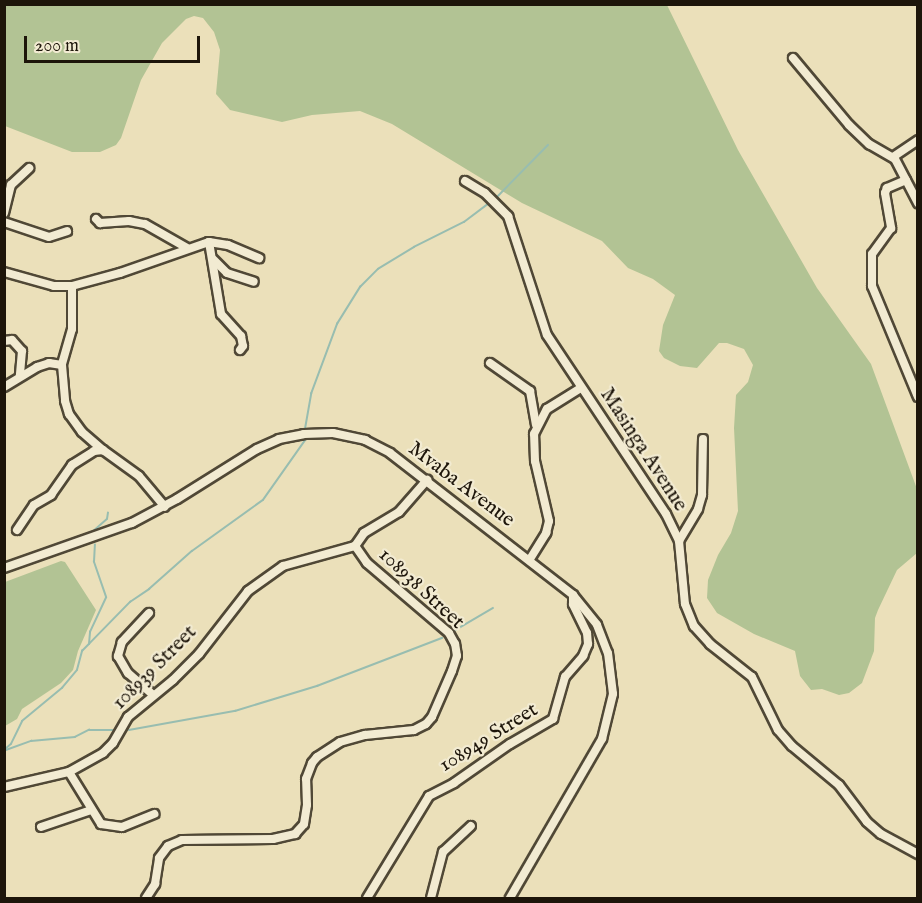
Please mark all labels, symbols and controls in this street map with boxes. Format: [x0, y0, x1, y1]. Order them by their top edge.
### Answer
scale bar [27, 24, 202, 62]
text: 200 m [35, 35, 79, 58]
street label: Masinga Avenue [594, 383, 692, 517]
street label: Mvaba Avenue [403, 437, 519, 533]
street label: 108938 Street [373, 543, 469, 635]
street label: 108939 Street [107, 620, 203, 716]
street label: 108949 Street [435, 698, 543, 778]

